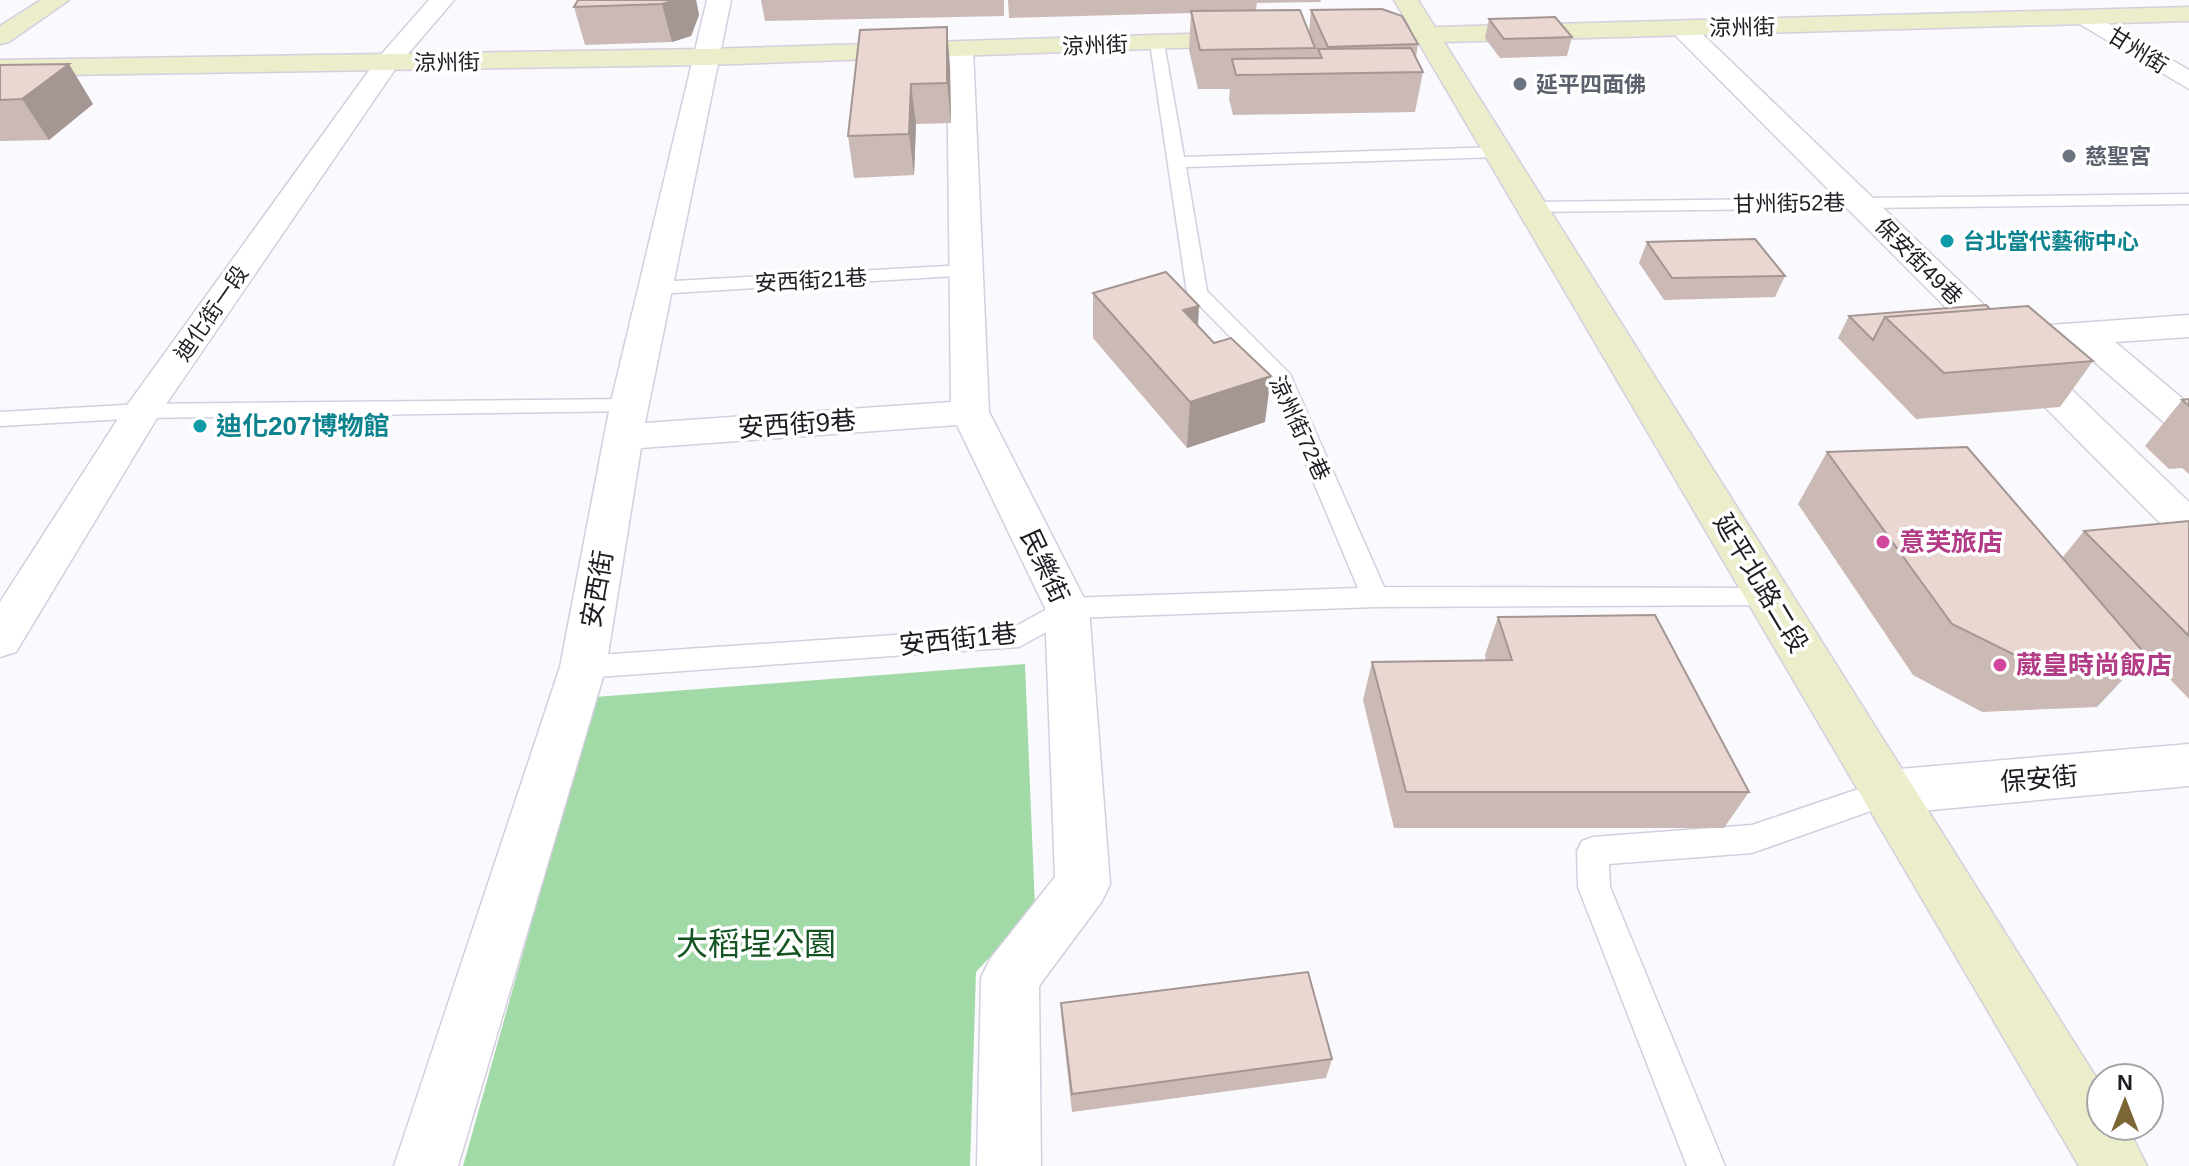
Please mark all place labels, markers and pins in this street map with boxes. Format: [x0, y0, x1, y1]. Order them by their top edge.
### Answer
place label: 延平四面佛 [1536, 72, 1646, 97]
marker: 延平四面佛 [1511, 75, 1529, 93]
place label: 慈聖宮 [2085, 144, 2151, 169]
marker: 慈聖宮 [2060, 147, 2078, 165]
place label: 台北當代藝術中心 [1963, 229, 2139, 254]
marker: 台北當代藝術中心 [1938, 232, 1956, 250]
place label: 迪化207博物館 [216, 411, 389, 441]
marker: 迪化207博物館 [191, 417, 209, 435]
place label: 意芙旅店 [1899, 527, 2003, 557]
marker: 意芙旅店 [1874, 533, 1892, 551]
place label: 葳皇時尚飯店 [2016, 650, 2172, 680]
marker: 葳皇時尚飯店 [1991, 656, 2009, 674]

